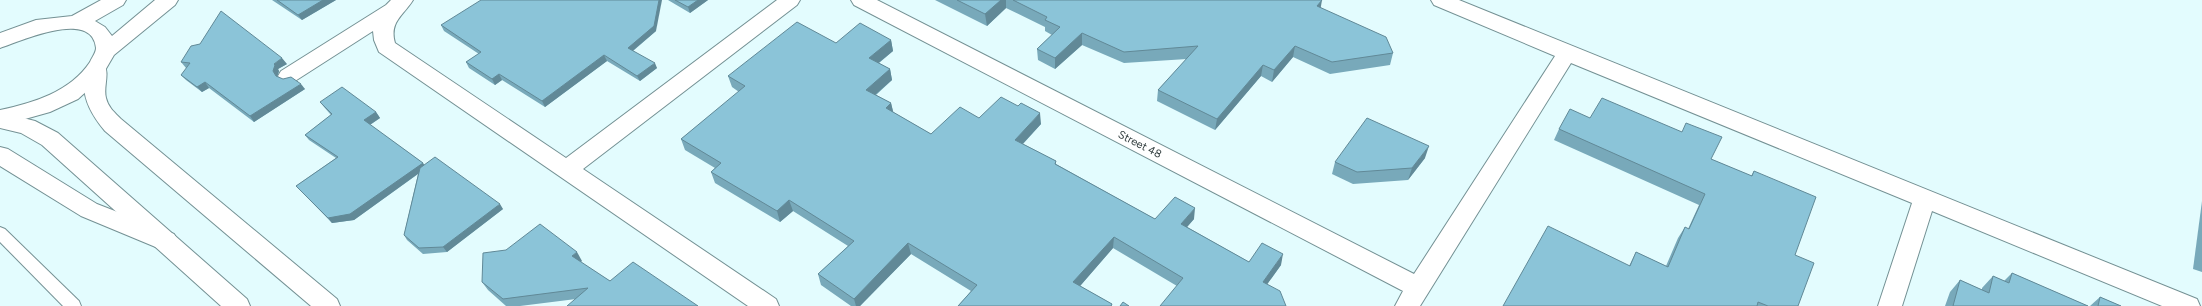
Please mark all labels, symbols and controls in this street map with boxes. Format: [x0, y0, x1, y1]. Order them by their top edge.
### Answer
street label: Street 48 [1116, 128, 1164, 161]

